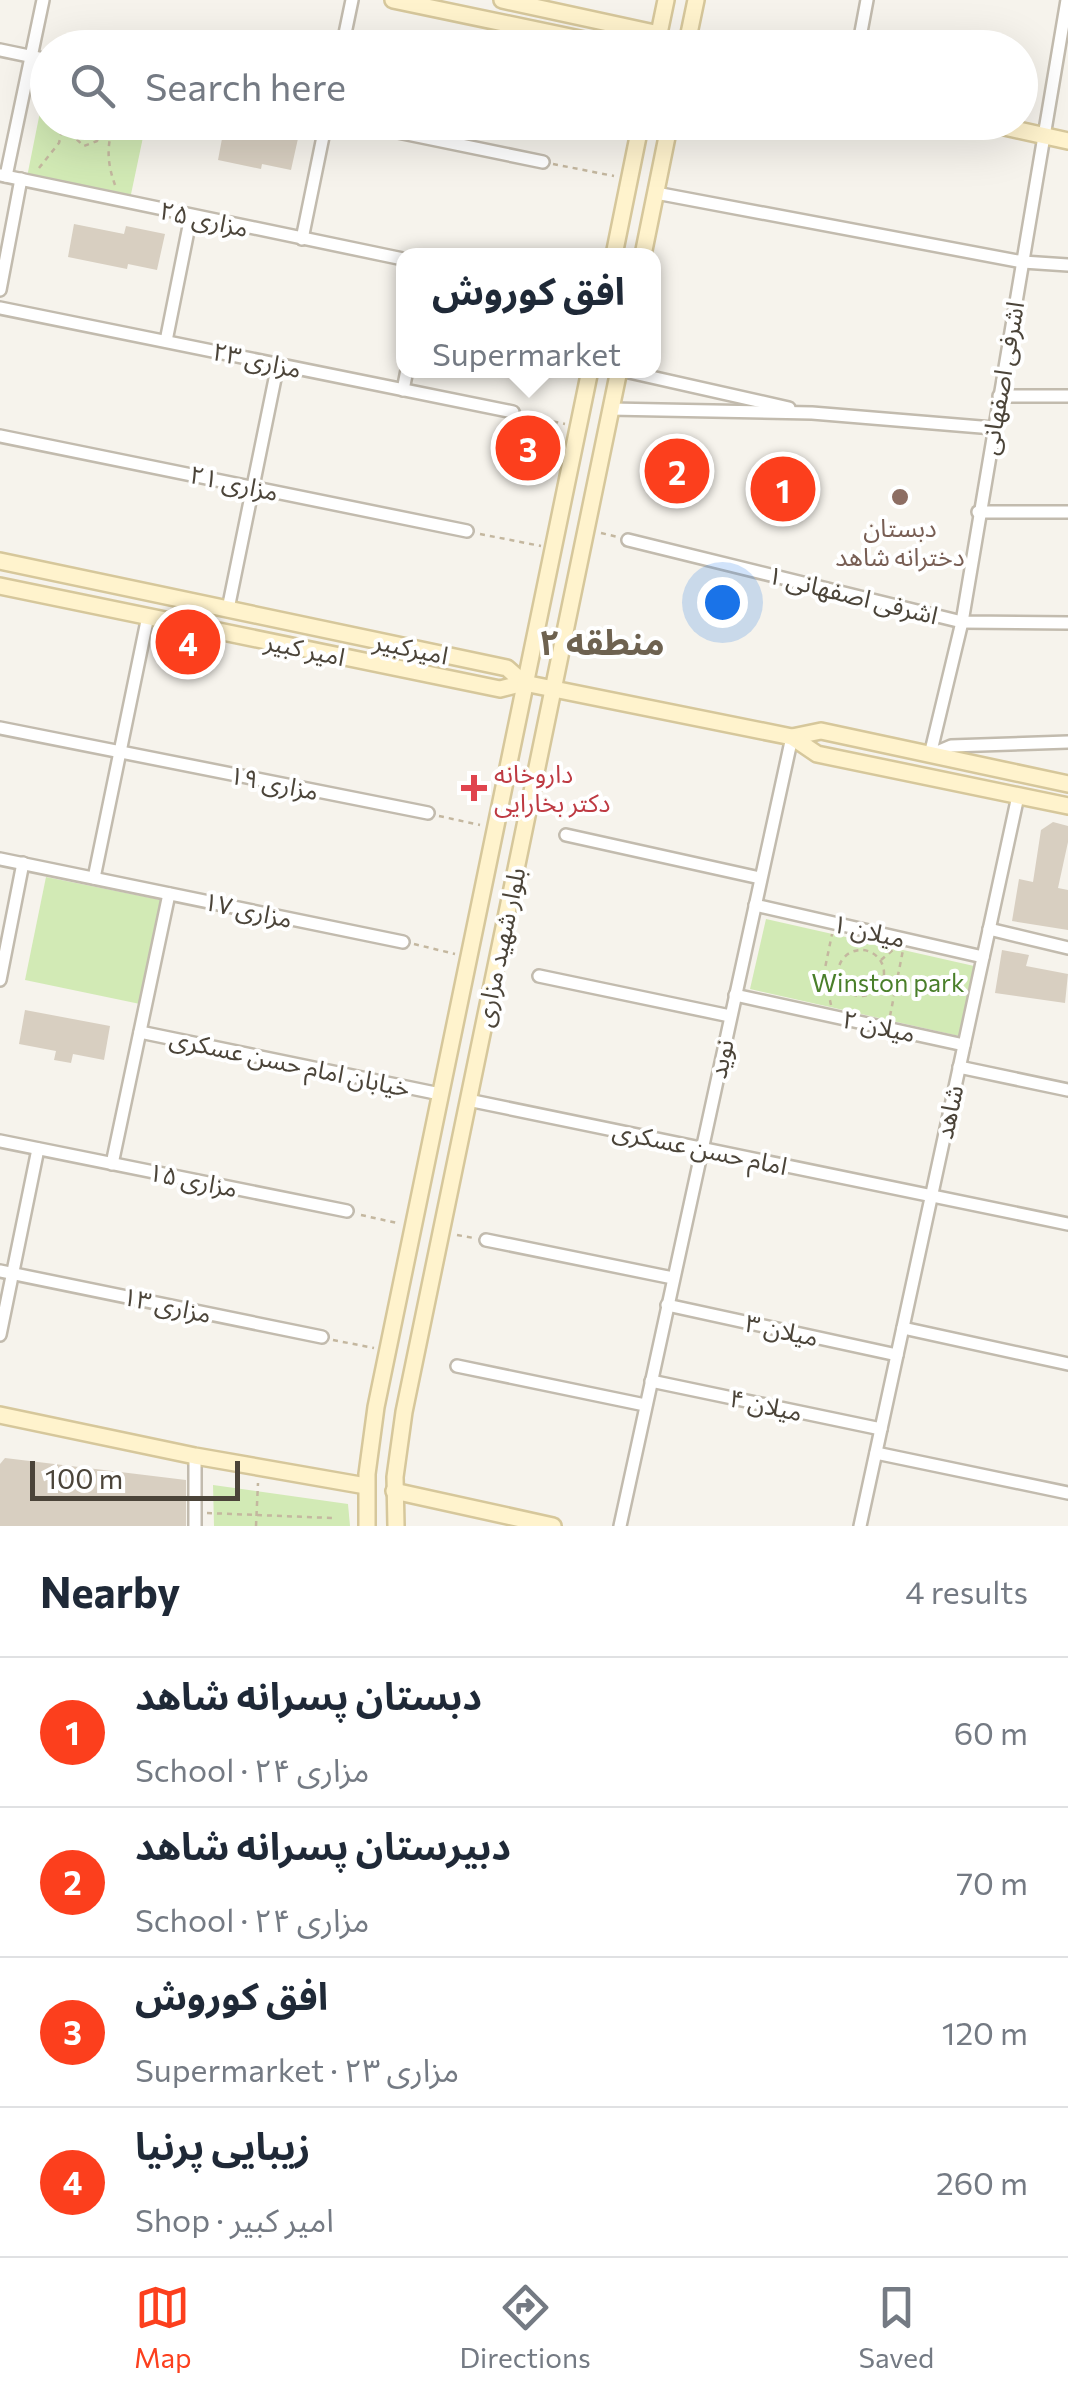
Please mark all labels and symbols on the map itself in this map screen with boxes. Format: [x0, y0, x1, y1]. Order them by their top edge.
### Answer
street label: مزاری ۲۵ [157, 194, 251, 243]
street label: اشرفی اصفهانی [973, 299, 1030, 457]
street label: مزاری ۲۳ [210, 335, 304, 384]
pin: 3 [496, 410, 560, 486]
pin: 2 [644, 434, 710, 508]
pin: 1 [750, 452, 816, 526]
street label: مزاری ۲۱ [187, 458, 281, 507]
marker: دبستان دخترانه شاهد [889, 486, 911, 508]
place label: دبستان دخترانه شاهد [835, 512, 965, 572]
street label: اشرفی اصفهانی ۱ [765, 558, 941, 631]
your location [697, 577, 748, 628]
pin: 4 [156, 604, 220, 680]
district label: منطقه ۲ [539, 619, 665, 662]
street label: امیرکبیر [370, 624, 451, 671]
street label: امیر کبیر [261, 625, 348, 672]
place label: داروخانه دکتر بخارایی [494, 758, 611, 818]
street label: مزاری ۱۹ [227, 759, 321, 806]
marker: داروخانه دکتر بخارایی [463, 777, 485, 799]
street label: بلوار شهید مزاری [467, 864, 532, 1029]
street label: مزاری ۱۷ [201, 885, 295, 934]
street label: میلان ۱ [830, 907, 908, 954]
park label: Winston park [811, 967, 965, 997]
street label: میلان ۲ [840, 1003, 918, 1048]
street label: خیابان امام حسن عسکری [166, 1022, 413, 1108]
street label: نوید [701, 1036, 740, 1081]
street label: شاهد [928, 1082, 968, 1142]
street label: امام حسن عسکری [609, 1114, 790, 1186]
street label: مزاری ۱۵ [146, 1156, 240, 1203]
street label: مزاری ۱۳ [120, 1280, 214, 1329]
street label: میلان ۳ [743, 1307, 821, 1352]
street label: میلان ۴ [727, 1382, 805, 1427]
scale bar [30, 1456, 240, 1500]

